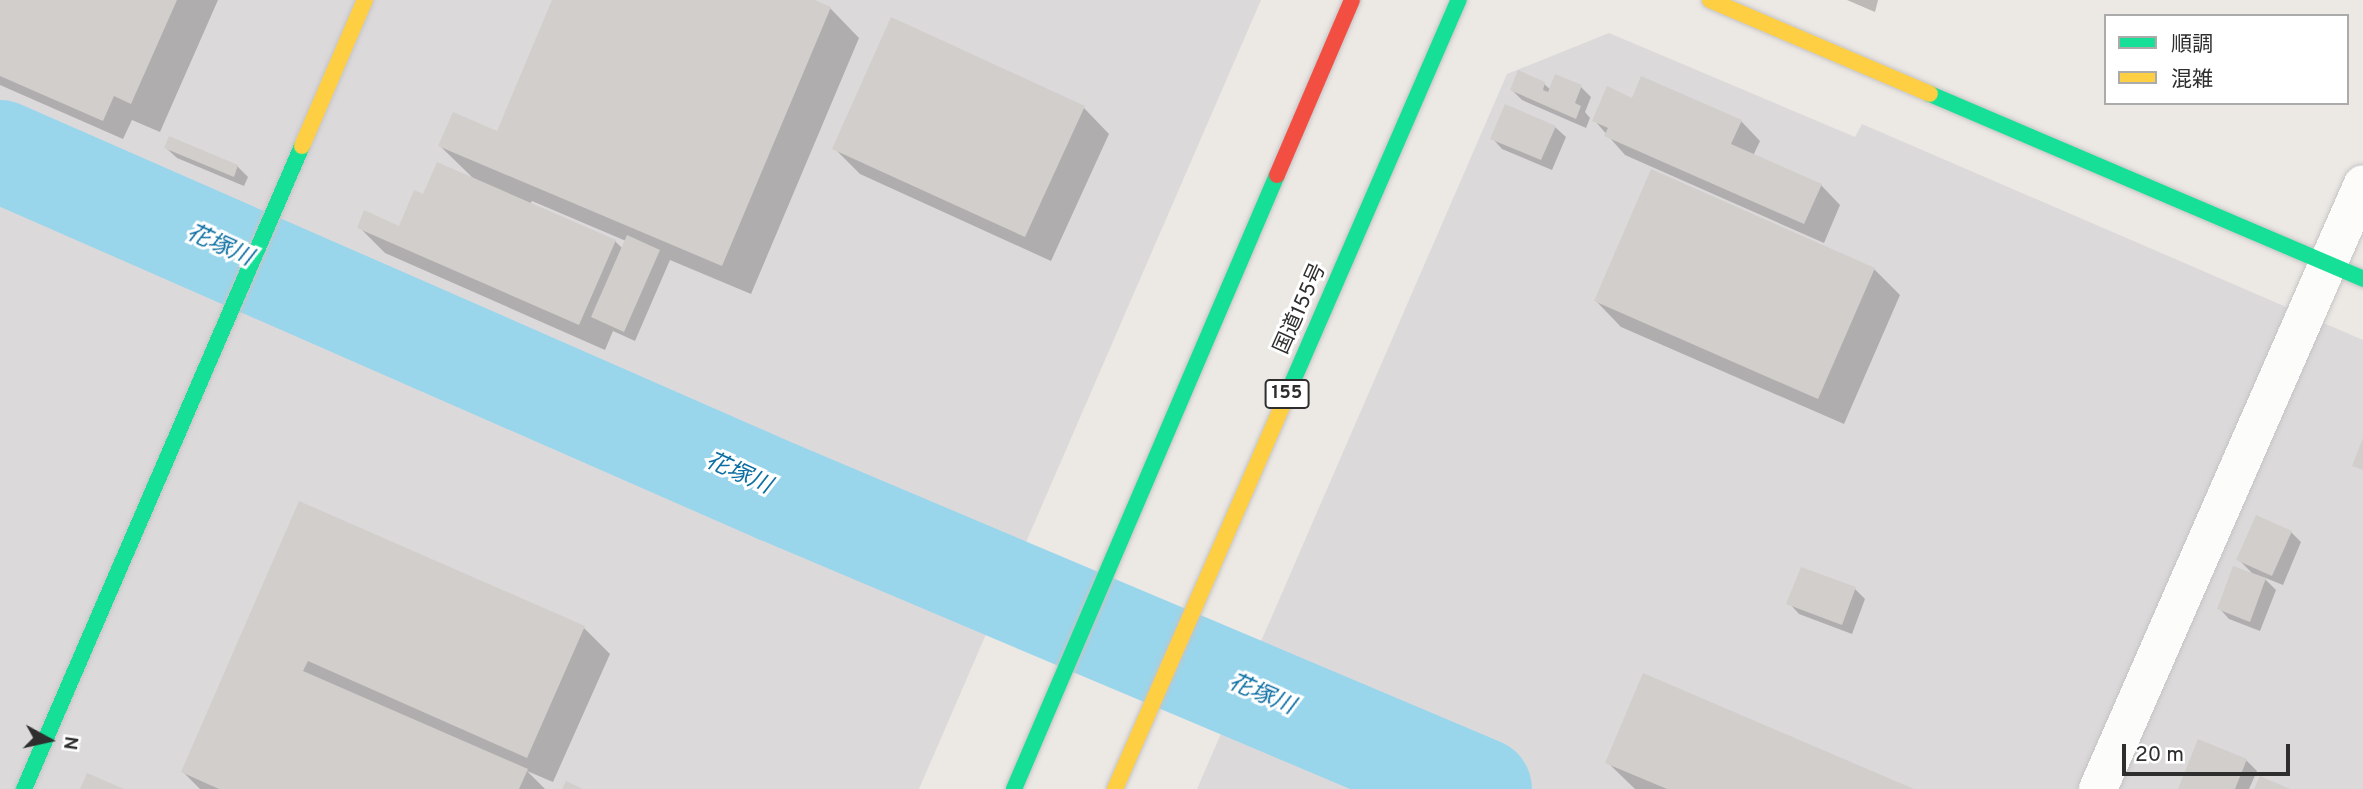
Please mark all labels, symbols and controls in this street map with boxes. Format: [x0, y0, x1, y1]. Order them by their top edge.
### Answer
legend [2104, 14, 2349, 105]
text: 順調 [2171, 32, 2213, 59]
text: 混雑 [2171, 67, 2213, 94]
water label: 花塚川 [182, 220, 256, 274]
street label: 国道155号 [1270, 260, 1332, 358]
road number: 155 [1264, 378, 1310, 410]
water label: 花塚川 [701, 448, 775, 502]
water label: 花塚川 [1224, 670, 1298, 722]
north arrow [14, 705, 84, 775]
scale bar [2125, 730, 2293, 774]
text: N [57, 734, 83, 751]
text: 20 m [2135, 742, 2184, 769]

